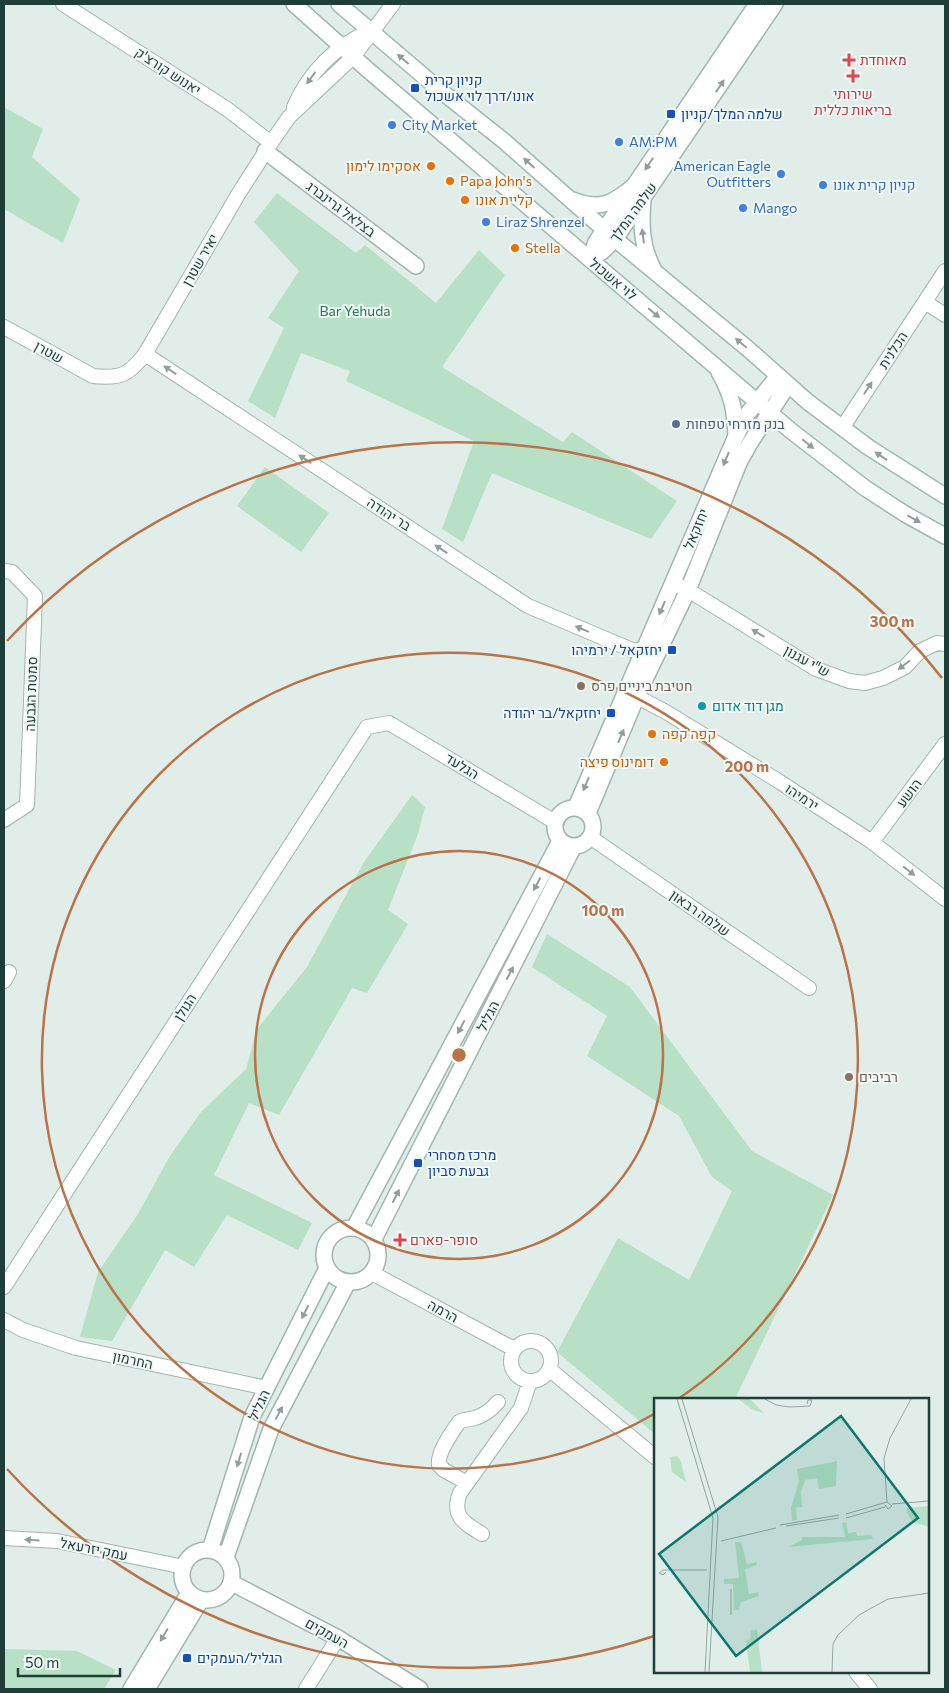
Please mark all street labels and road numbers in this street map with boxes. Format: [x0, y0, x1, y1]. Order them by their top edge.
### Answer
street label: יאנוש קורצ'ק [132, 43, 204, 98]
street label: בצלאל גרינברג [303, 177, 380, 241]
street label: שלמה המלך [605, 179, 660, 245]
street label: יאיר שטרן [178, 231, 221, 289]
street label: לוי אשכול [586, 254, 641, 304]
street label: הכלנית [874, 328, 911, 372]
street label: שטרן [32, 337, 67, 366]
street label: בר יהודה [364, 493, 415, 534]
street label: יחזקאל [679, 506, 712, 552]
street label: ש"י עגנון [781, 641, 833, 680]
street label: סמטת הגבעה [21, 656, 40, 732]
street label: הגלעד [442, 749, 482, 782]
street label: הושע [892, 775, 925, 810]
street label: ירמיהו [782, 779, 822, 814]
street label: שלמה רבאון [667, 886, 734, 939]
street label: הגולן [170, 990, 200, 1024]
street label: הגליל [473, 998, 502, 1034]
street label: הרמה [425, 1295, 461, 1326]
street label: החרמון [111, 1347, 155, 1372]
street label: הגליל [244, 1387, 273, 1423]
street label: עמק יזרעאל [59, 1534, 129, 1563]
street label: העמקים [303, 1614, 352, 1651]

